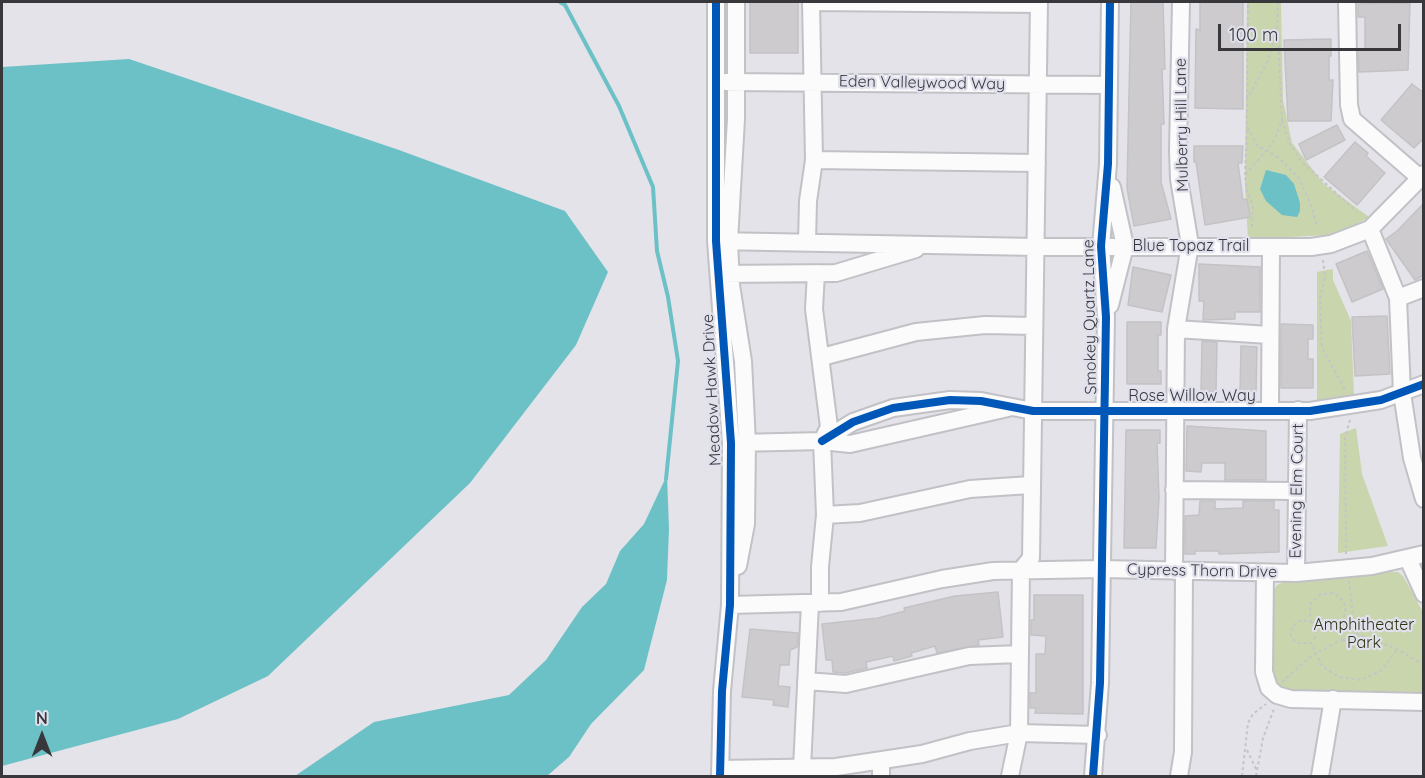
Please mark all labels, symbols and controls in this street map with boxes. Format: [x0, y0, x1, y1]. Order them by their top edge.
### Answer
scale bar [1221, 12, 1404, 50]
text: 100 m [1229, 23, 1278, 46]
street label: Mulberry Hill Lane [1171, 58, 1193, 192]
street label: Eden Valleywood Way [839, 72, 1005, 94]
street label: Blue Topaz Trail [1133, 236, 1249, 256]
street label: Smokey Quartz Lane [1079, 239, 1101, 395]
street label: Meadow Hawk Drive [698, 313, 726, 467]
street label: Rose Willow Way [1128, 386, 1256, 406]
street label: Evening Elm Court [1286, 423, 1308, 559]
street label: Cypress Thorn Drive [1127, 560, 1277, 582]
park label: Amphitheater Park [1313, 615, 1415, 653]
north arrow [12, 706, 72, 766]
text: N [36, 708, 48, 728]

